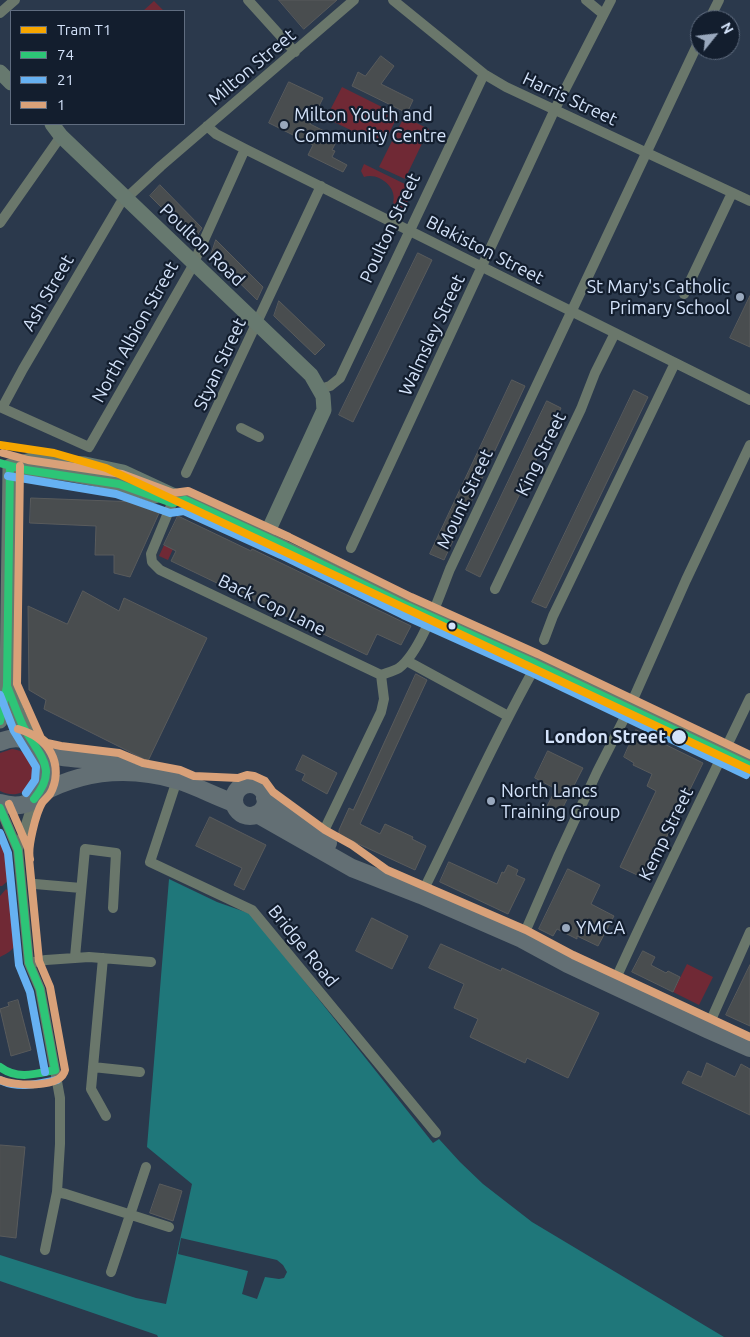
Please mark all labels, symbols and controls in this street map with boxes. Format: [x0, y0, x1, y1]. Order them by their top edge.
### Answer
legend [10, 10, 185, 125]
north arrow [690, 10, 740, 60]
text: N [718, 20, 737, 37]
text: Tram T1 [57, 21, 111, 38]
street label: Milton Street [204, 24, 300, 110]
text: 74 [57, 46, 74, 63]
street label: Harris Street [519, 68, 621, 130]
text: 21 [57, 71, 74, 88]
text: 1 [57, 96, 65, 113]
place label: Milton Youth and Community Centre [294, 104, 446, 146]
marker: Milton Youth and Community Centre [278, 119, 290, 131]
street label: Poulton Street [355, 170, 425, 286]
street label: Poulton Road [155, 199, 249, 291]
street label: Blakiston Street [423, 211, 547, 289]
street label: Ash Street [18, 251, 78, 335]
street label: North Albion Street [87, 258, 183, 406]
street label: Walmsley Street [394, 271, 470, 399]
place label: St Mary's Catholic Primary School [587, 276, 730, 318]
marker: St Mary's Catholic Primary School [734, 291, 746, 303]
street label: Styan Street [189, 315, 251, 413]
street label: King Street [511, 409, 571, 499]
street label: Mount Street [432, 445, 498, 553]
street label: Back Cop Lane [215, 570, 329, 640]
unlabelled marker [447, 621, 457, 631]
place label: London Street [545, 726, 666, 748]
marker: London Street [670, 728, 688, 746]
place label: North Lancs Training Group [501, 780, 620, 822]
street label: Kemp Street [634, 784, 698, 884]
marker: North Lancs Training Group [485, 795, 497, 807]
street label: Bridge Road [263, 901, 343, 991]
place label: YMCA [576, 917, 625, 939]
marker: YMCA [560, 922, 572, 934]

